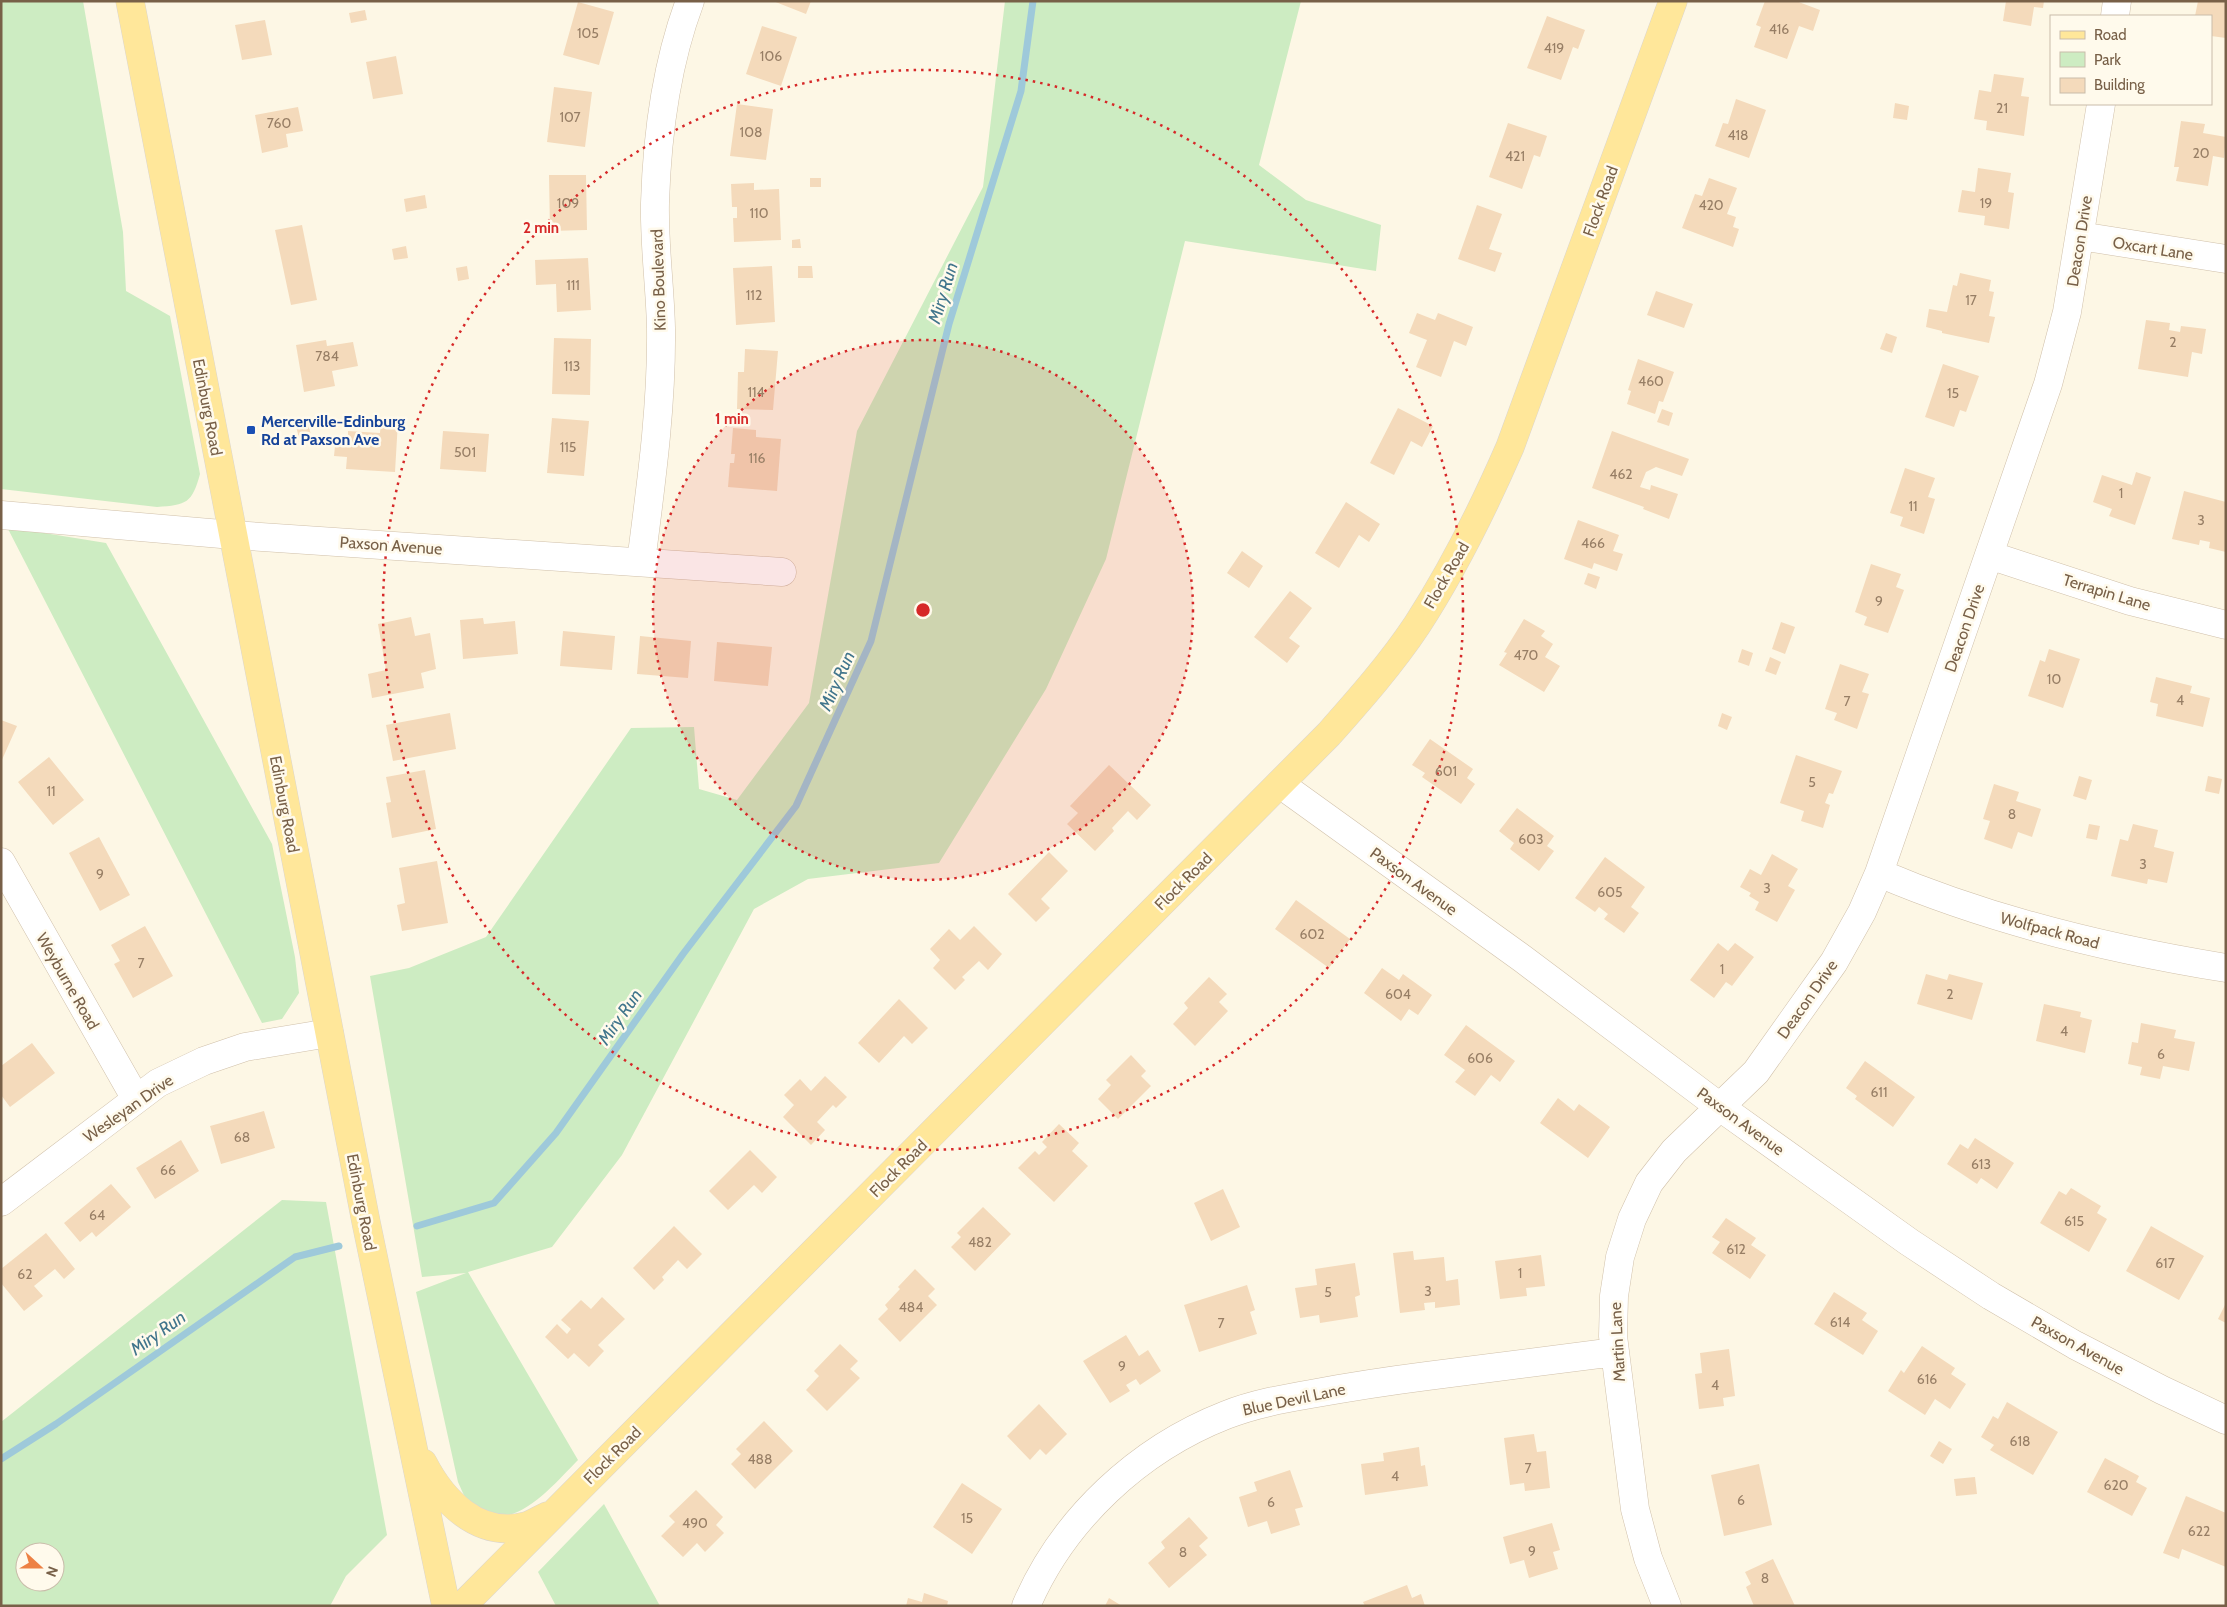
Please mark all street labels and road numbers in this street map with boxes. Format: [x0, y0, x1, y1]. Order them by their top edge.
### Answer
street label: Flock Road [1579, 163, 1622, 239]
street label: Deacon Drive [2063, 194, 2096, 288]
street label: Kino Boulevard [647, 229, 670, 331]
street label: Oxcart Lane [2111, 233, 2195, 264]
street label: Edinburg Road [189, 357, 226, 457]
street label: Paxson Avenue [339, 532, 443, 559]
street label: Flock Road [1420, 539, 1473, 612]
street label: Terrapin Lane [2061, 570, 2153, 615]
street label: Deacon Drive [1941, 582, 1988, 675]
street label: Edinburg Road [266, 754, 303, 854]
street label: Paxson Avenue [1366, 843, 1461, 919]
street label: Flock Road [1151, 849, 1216, 914]
street label: Wolfpack Road [1998, 908, 2101, 953]
street label: Weyburne Road [32, 930, 103, 1033]
street label: Deacon Drive [1773, 956, 1842, 1042]
street label: Wesleyan Drive [80, 1070, 177, 1146]
street label: Paxson Avenue [1693, 1083, 1788, 1159]
street label: Flock Road [866, 1136, 931, 1201]
street label: Edinburg Road [343, 1152, 380, 1252]
street label: Martin Lane [1606, 1302, 1629, 1382]
street label: Paxson Avenue [2028, 1312, 2127, 1379]
street label: Blue Devil Lane [1241, 1379, 1347, 1420]
street label: Flock Road [580, 1423, 645, 1488]

